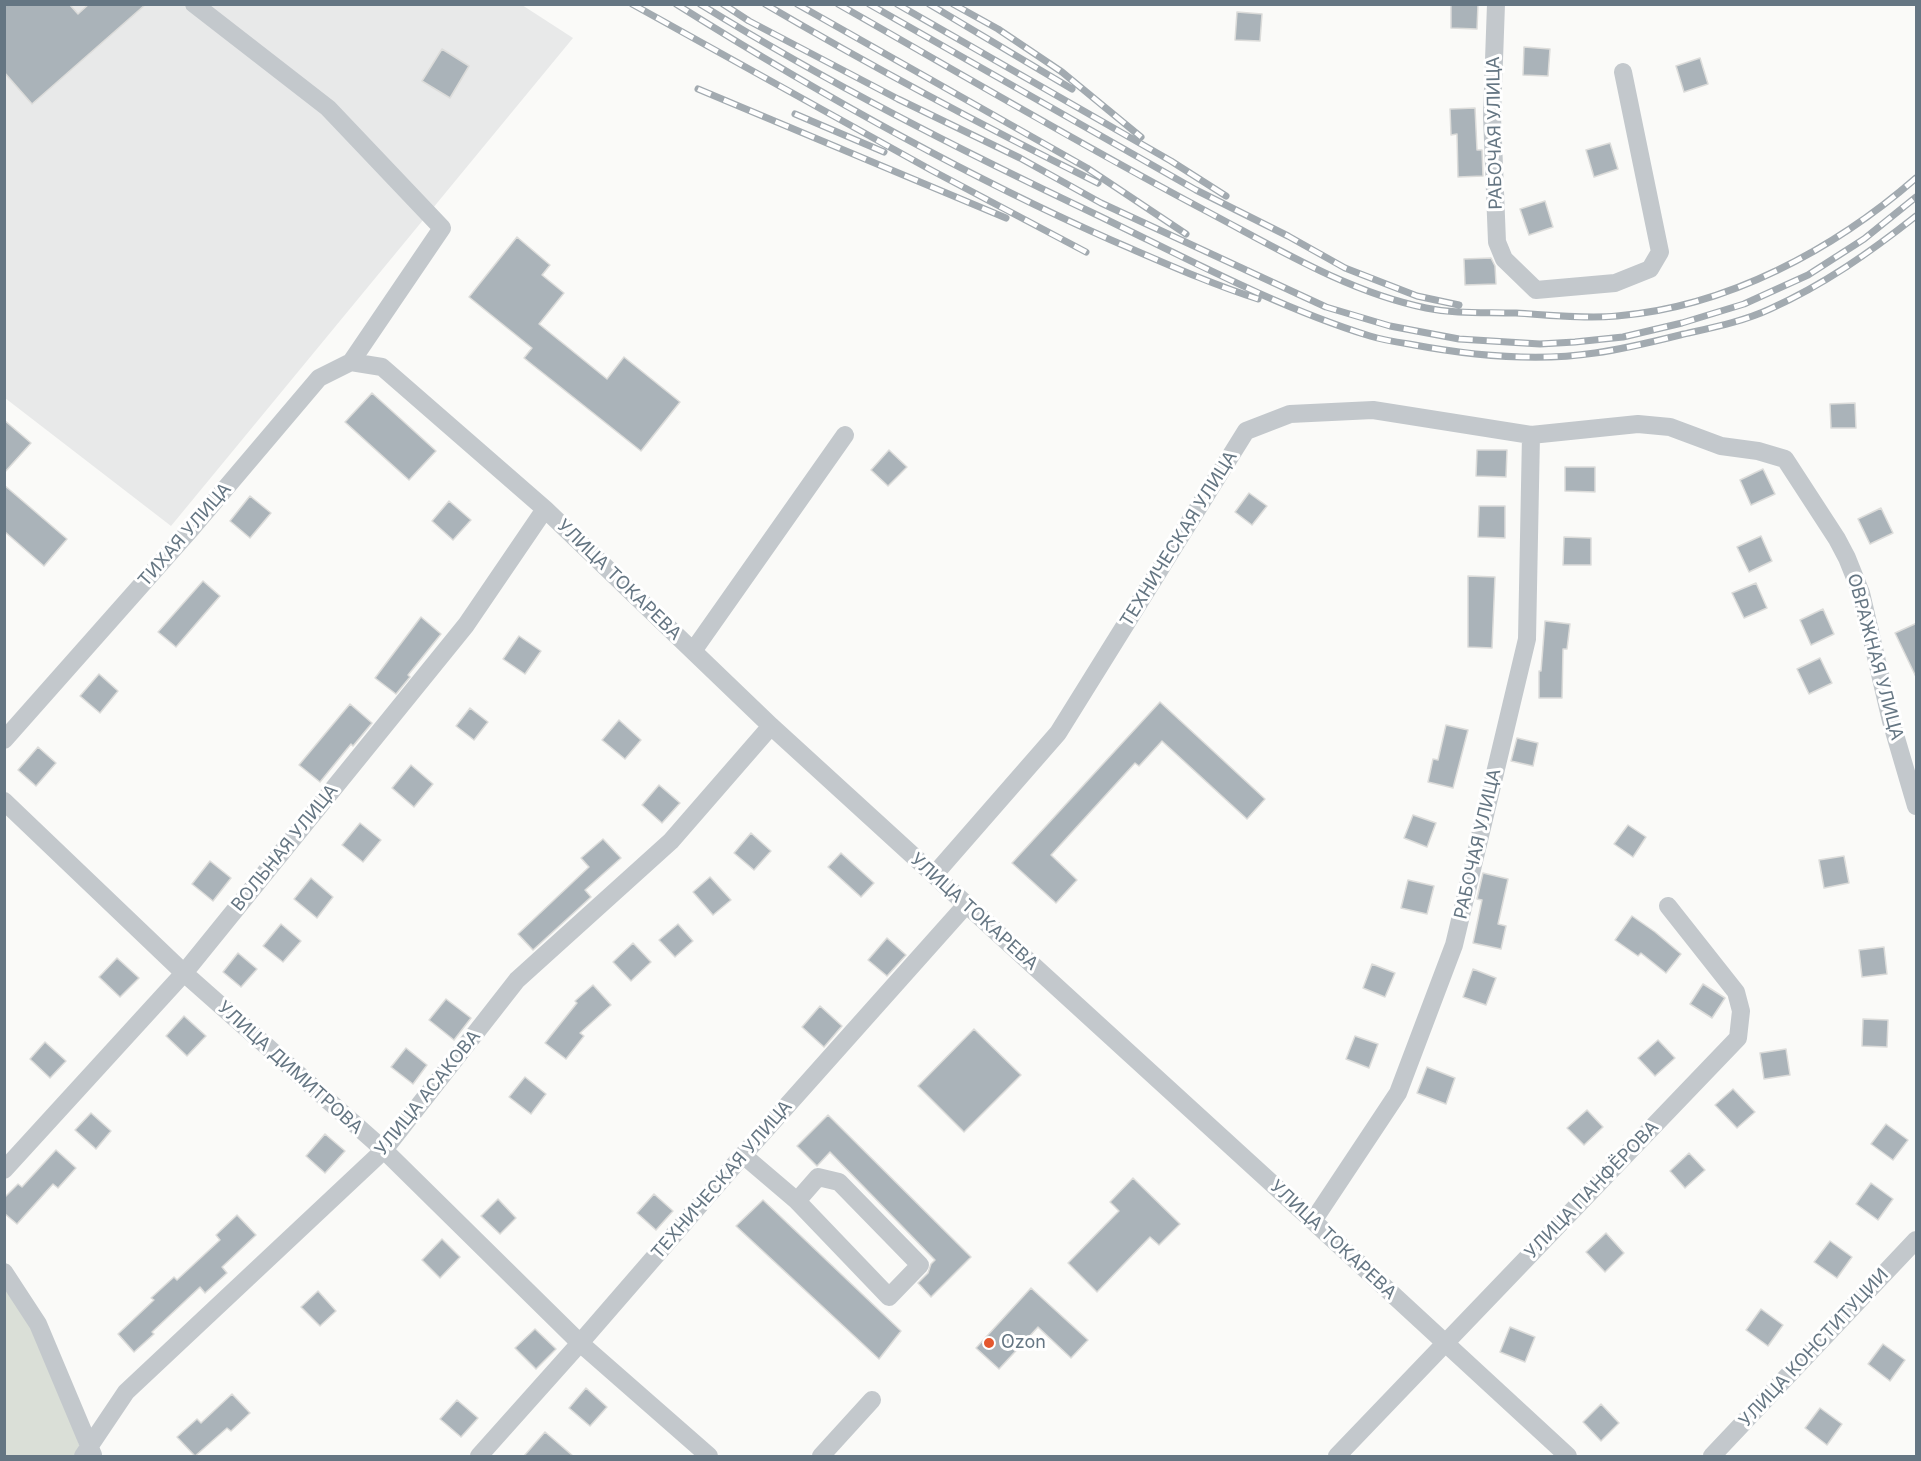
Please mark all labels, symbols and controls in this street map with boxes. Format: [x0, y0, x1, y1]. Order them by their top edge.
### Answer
street label: РАБОЧАЯ УЛИЦА [1483, 56, 1507, 210]
street label: ТЕХНИЧЕСКАЯ УЛИЦА [1116, 447, 1242, 631]
street label: ТИХАЯ УЛИЦА [134, 479, 236, 591]
street label: УЛИЦА ТОКАРЕВА [552, 515, 686, 645]
street label: ОВРАЖНАЯ УЛИЦА [1842, 571, 1908, 743]
street label: РАБОЧАЯ УЛИЦА [1450, 767, 1506, 921]
street label: ВОЛЬНАЯ УЛИЦА [227, 780, 343, 916]
street label: УЛИЦА ТОКАРЕВА [906, 849, 1042, 975]
street label: УЛИЦА ДИМИТРОВА [213, 997, 367, 1139]
street label: УЛИЦА АСАКОВА [371, 1026, 485, 1160]
street label: ТЕХНИЧЕСКАЯ УЛИЦА [647, 1096, 797, 1264]
street label: УЛИЦА ПАНФЁРОВА [1521, 1117, 1663, 1263]
street label: УЛИЦА ТОКАРЕВА [1265, 1176, 1401, 1304]
street label: УЛИЦА КОНСТИТУЦИИ [1735, 1264, 1893, 1432]
place label: Ozon [1001, 1332, 1046, 1354]
marker: Ozon [982, 1336, 996, 1350]

